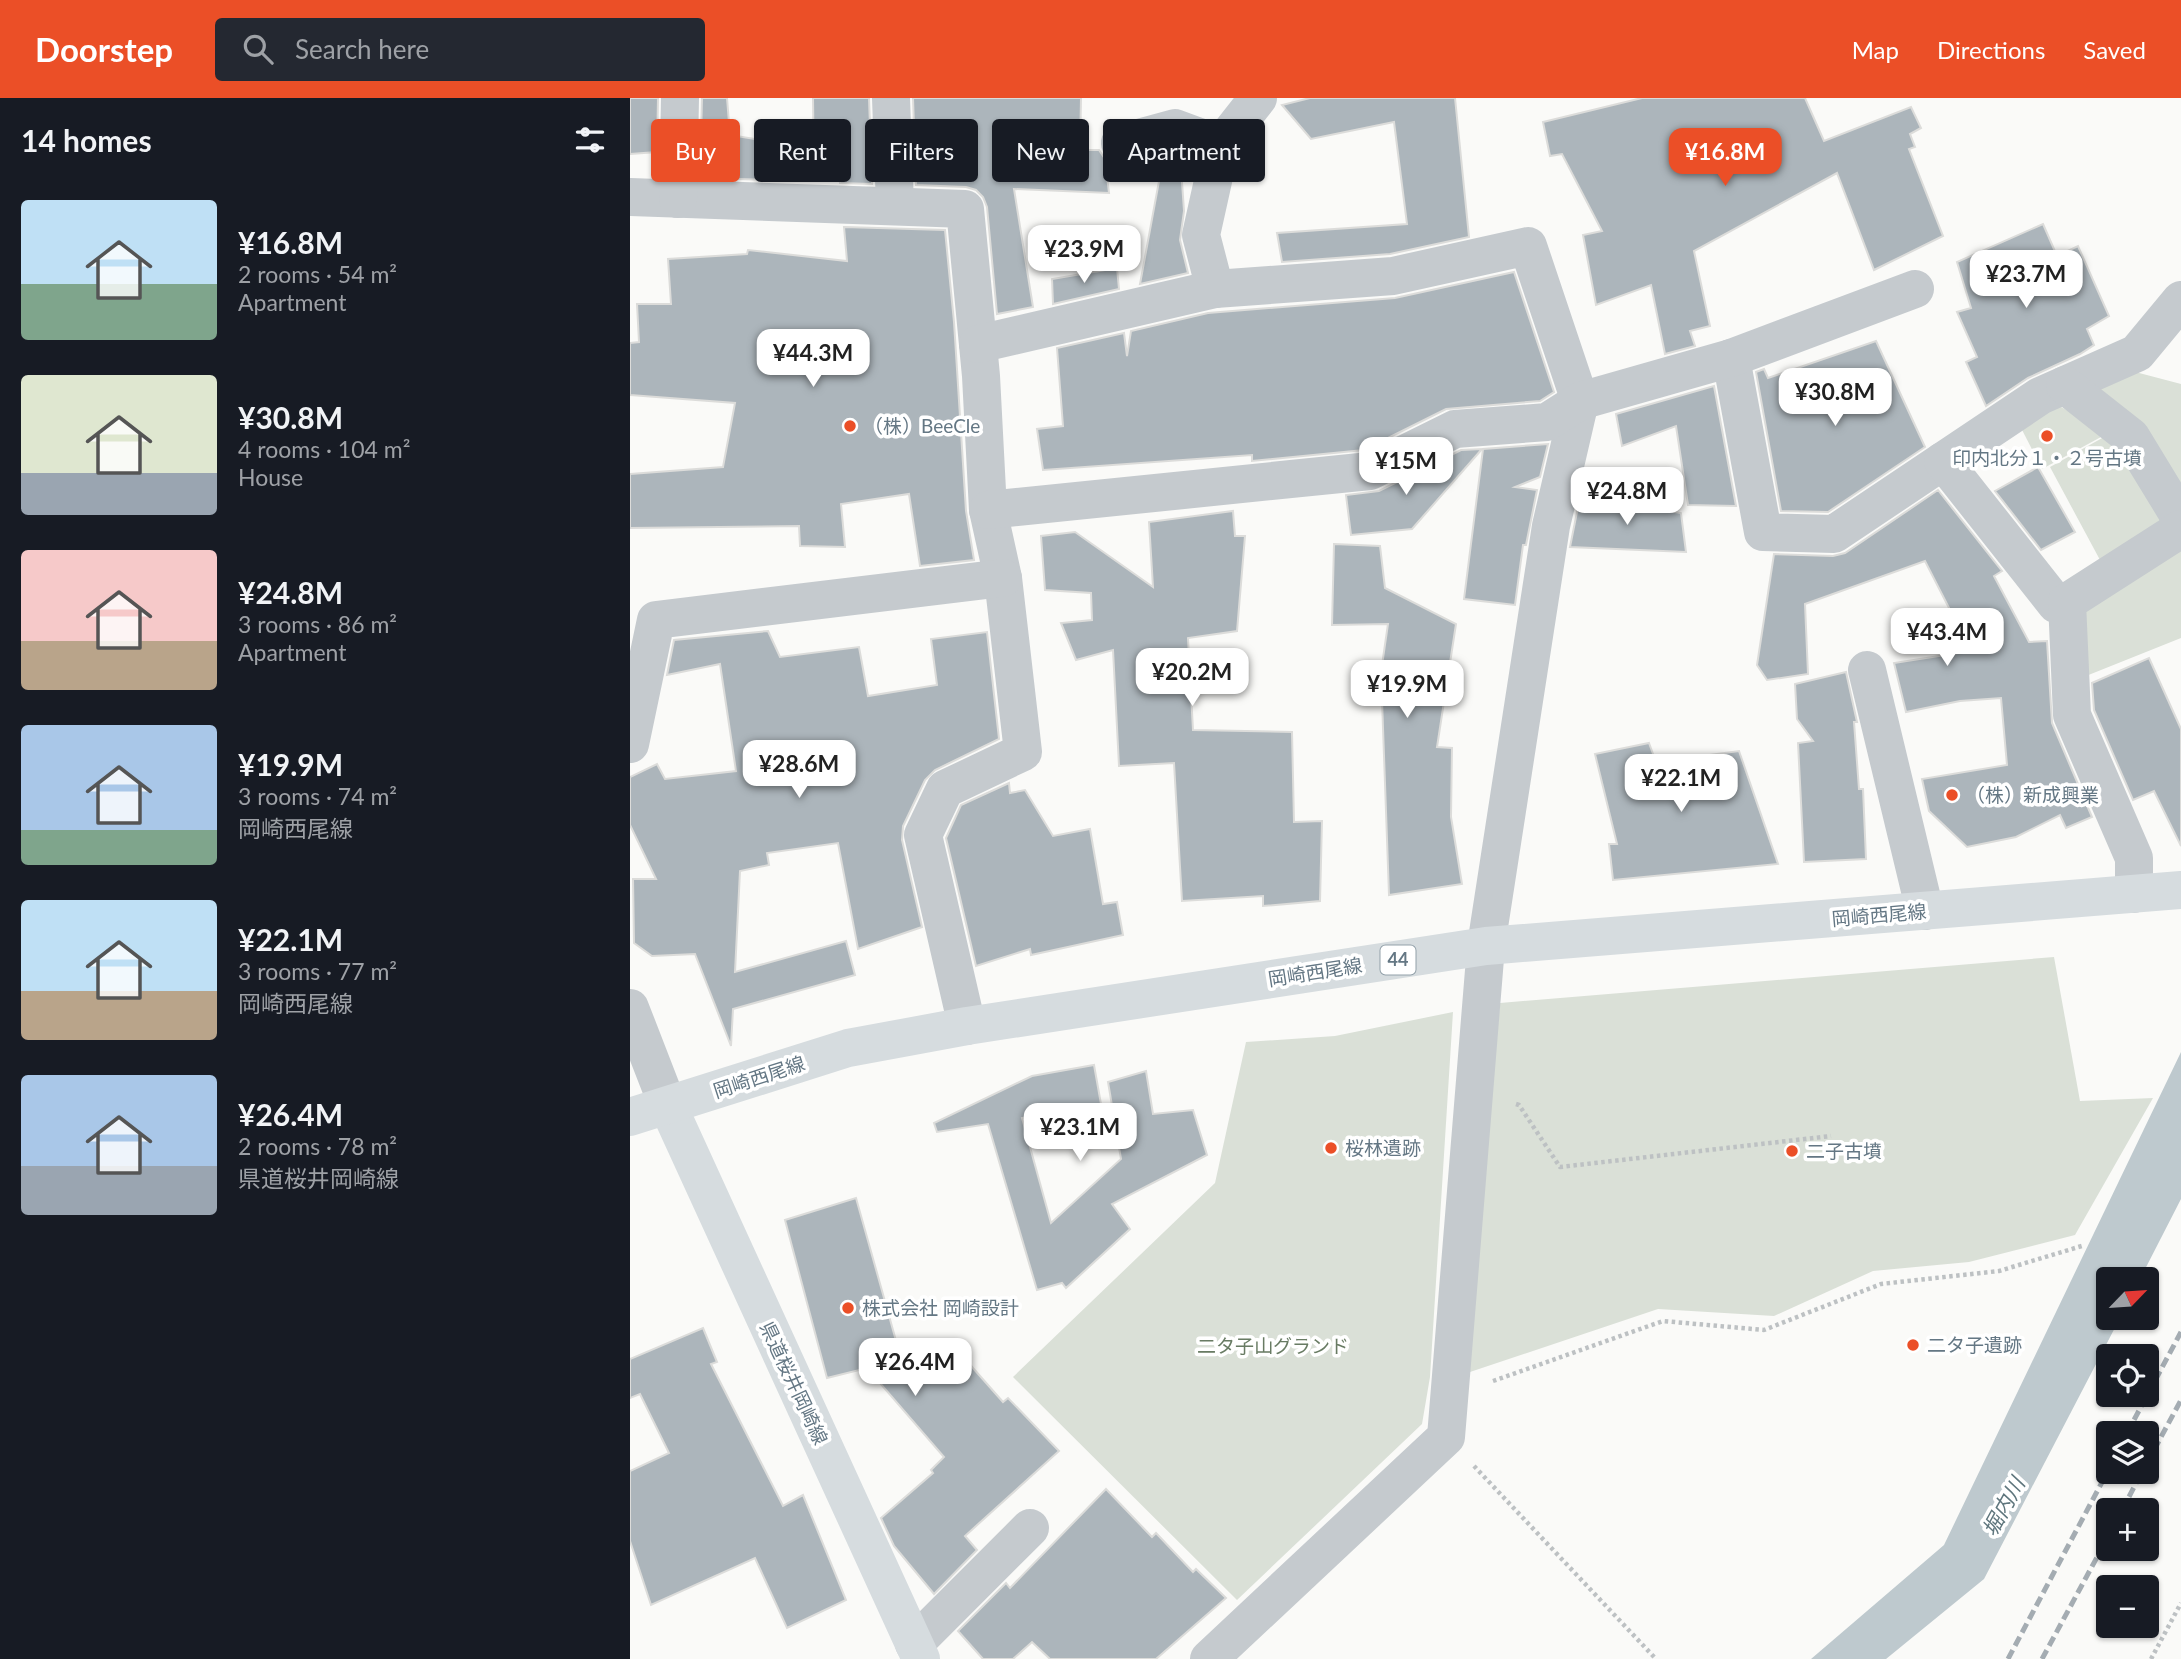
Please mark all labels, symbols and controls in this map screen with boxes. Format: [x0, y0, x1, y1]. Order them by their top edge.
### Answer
search box [215, 18, 705, 81]
text: Doorstep [35, 29, 173, 69]
icon: search [239, 30, 277, 68]
text: Search here [295, 33, 429, 65]
text: Map [1852, 35, 1899, 64]
text: Directions [1937, 35, 2045, 64]
text: Saved [2083, 35, 2146, 64]
chip: Buy [651, 119, 740, 182]
chip: Rent [754, 119, 851, 182]
chip: Filters [865, 119, 978, 182]
chip: New [992, 119, 1089, 182]
chip: Apartment [1103, 119, 1265, 182]
icon: filters [571, 121, 609, 159]
text: 14 homes [21, 122, 152, 158]
pin: ¥16.8M [1668, 129, 1782, 188]
text: ¥16.8M [1685, 137, 1765, 165]
text: ¥16.8M [238, 224, 343, 260]
pin: ¥23.9M [1027, 226, 1141, 285]
icon: home [77, 228, 161, 312]
text: ¥23.9M [1044, 234, 1124, 262]
pin: ¥23.7M [1969, 250, 2083, 310]
text: ¥23.7M [1986, 259, 2066, 287]
text: 2 rooms · 54 m² [238, 260, 397, 288]
text: Apartment [238, 288, 346, 316]
pin: ¥44.3M [756, 330, 870, 389]
text: ¥44.3M [773, 338, 853, 366]
pin: ¥30.8M [1778, 368, 1892, 428]
text: ¥30.8M [1795, 377, 1875, 405]
text: ¥30.8M [238, 399, 343, 435]
icon: home [77, 403, 161, 487]
place label: （株）BeeCle [864, 414, 980, 437]
marker: （株）BeeCle [842, 418, 858, 434]
marker: 印内北分１・２号古墳 [2039, 428, 2055, 444]
text: 4 rooms · 104 m² [238, 435, 410, 463]
pin: ¥15M [1365, 438, 1447, 497]
text: ¥15M [1375, 446, 1437, 474]
place label: 印内北分１・２号古墳 [1952, 446, 2142, 469]
text: House [238, 463, 303, 491]
pin: ¥24.8M [1570, 468, 1684, 527]
text: ¥24.8M [1587, 476, 1667, 504]
text: ¥24.8M [238, 574, 343, 610]
icon: home [77, 578, 161, 662]
pin: ¥43.4M [1890, 608, 2004, 668]
text: 3 rooms · 86 m² [238, 610, 397, 638]
text: ¥43.4M [1907, 617, 1987, 645]
text: Apartment [238, 638, 346, 666]
pin: ¥20.2M [1135, 648, 1249, 708]
text: ¥20.2M [1152, 657, 1232, 685]
pin: ¥19.9M [1350, 660, 1464, 720]
text: ¥19.9M [1367, 669, 1447, 697]
pin: ¥28.6M [742, 740, 856, 800]
text: ¥19.9M [238, 746, 343, 782]
text: ¥28.6M [759, 749, 839, 777]
icon: home [77, 753, 161, 837]
pin: ¥22.1M [1624, 754, 1738, 814]
text: ¥22.1M [1641, 763, 1721, 791]
text: 3 rooms · 74 m² [238, 782, 397, 810]
place label: （株）新成興業 [1966, 783, 2099, 806]
marker: （株）新成興業 [1944, 787, 1960, 803]
text: 岡崎西尾線 [238, 814, 353, 842]
street label: 岡崎西尾線 [1831, 899, 1927, 930]
text: ¥22.1M [238, 921, 343, 957]
icon: home [77, 928, 161, 1012]
road number: 44 [1380, 946, 1416, 974]
street label: 岡崎西尾線 [1266, 953, 1364, 990]
text: 3 rooms · 77 m² [238, 957, 397, 985]
text: 岡崎西尾線 [238, 989, 353, 1017]
street label: 岡崎西尾線 [710, 1051, 808, 1102]
text: ¥26.4M [238, 1096, 343, 1132]
icon: home [77, 1103, 161, 1187]
pin: ¥23.1M [1023, 1104, 1137, 1163]
text: ¥23.1M [1040, 1112, 1120, 1140]
text: 2 rooms · 78 m² [238, 1132, 397, 1160]
place label: 桜林遺跡 [1345, 1136, 1421, 1159]
place label: 二子古墳 [1806, 1139, 1882, 1162]
marker: 桜林遺跡 [1323, 1140, 1339, 1156]
marker: 二子古墳 [1784, 1143, 1800, 1159]
text: 県道桜井岡崎線 [238, 1164, 399, 1192]
north arrow [2096, 1267, 2160, 1330]
map controls [2096, 1267, 2159, 1638]
place label: 株式会社 岡崎設計 [862, 1296, 1019, 1319]
marker: 株式会社 岡崎設計 [840, 1300, 856, 1316]
street label: 県道桜井岡崎線 [756, 1318, 833, 1448]
place label: 二タ子遺跡 [1927, 1333, 2022, 1356]
park label: 二タ子山グランド [1197, 1334, 1349, 1357]
marker: 二タ子遺跡 [1905, 1337, 1921, 1353]
pin: ¥26.4M [858, 1338, 972, 1398]
button: locate [2096, 1344, 2159, 1407]
text: ¥26.4M [875, 1347, 955, 1375]
button: layers [2096, 1421, 2159, 1484]
water label: 堀内川 [1976, 1471, 2030, 1540]
button: + [2096, 1498, 2159, 1561]
button: − [2096, 1575, 2159, 1638]

